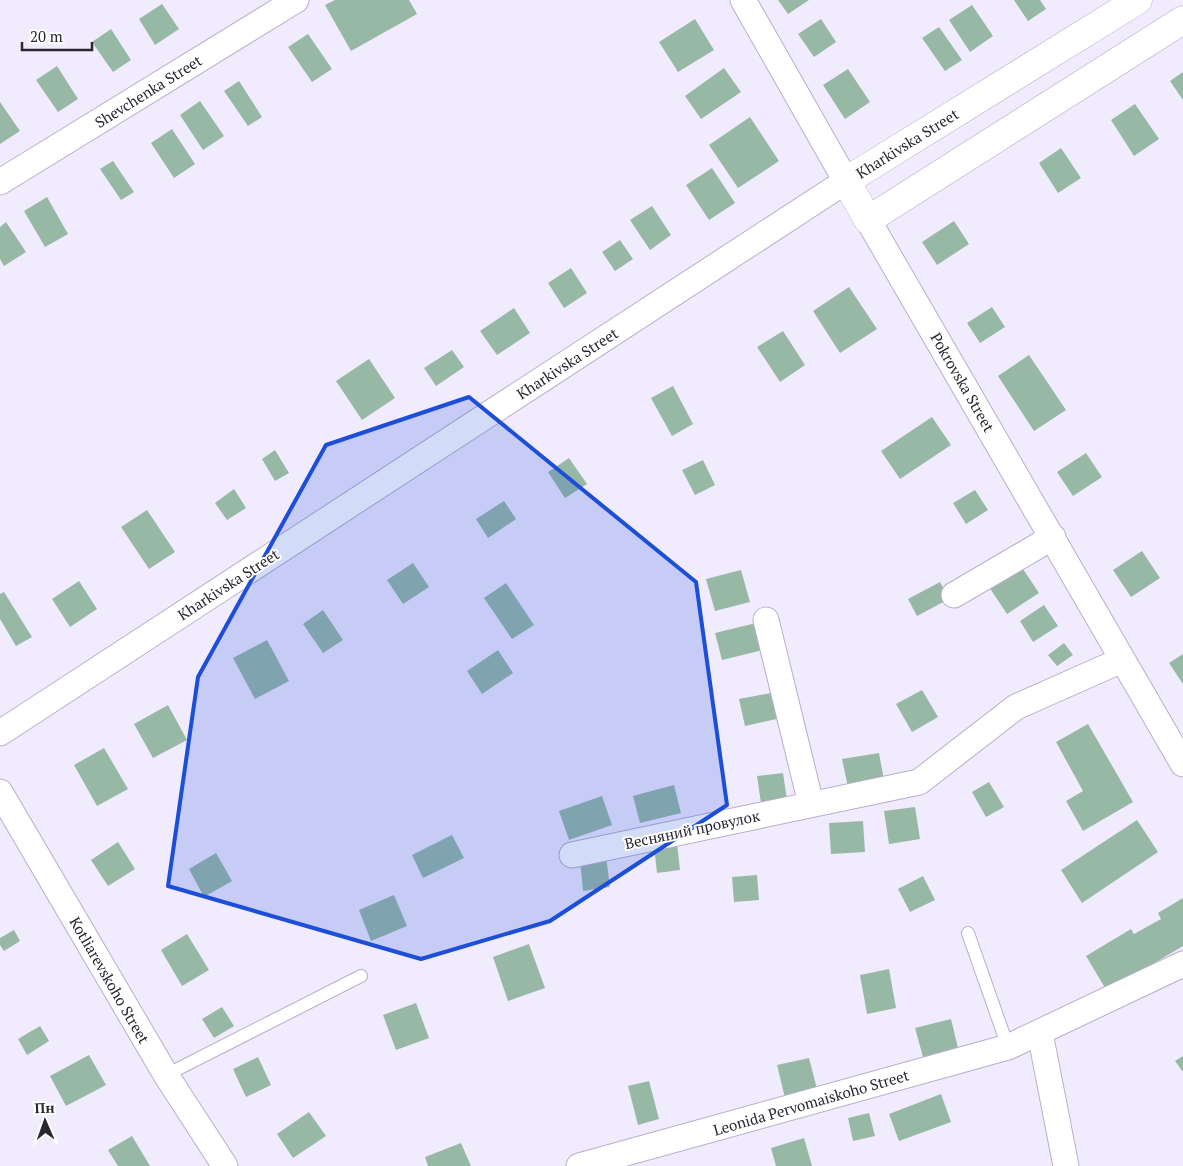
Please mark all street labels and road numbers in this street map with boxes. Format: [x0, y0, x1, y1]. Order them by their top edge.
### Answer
street label: Shevchenka Street [91, 50, 206, 132]
street label: Kharkivska Street [852, 103, 962, 183]
street label: Kharkivska Street [512, 322, 622, 403]
street label: Pokrovska Street [926, 329, 1000, 436]
street label: Kharkivska Street [173, 543, 283, 624]
street label: Весняний провулок [623, 805, 762, 853]
street label: Kotliarevskoho Street [66, 913, 155, 1047]
street label: Leonida Pervomaiskoho Street [711, 1064, 912, 1140]

